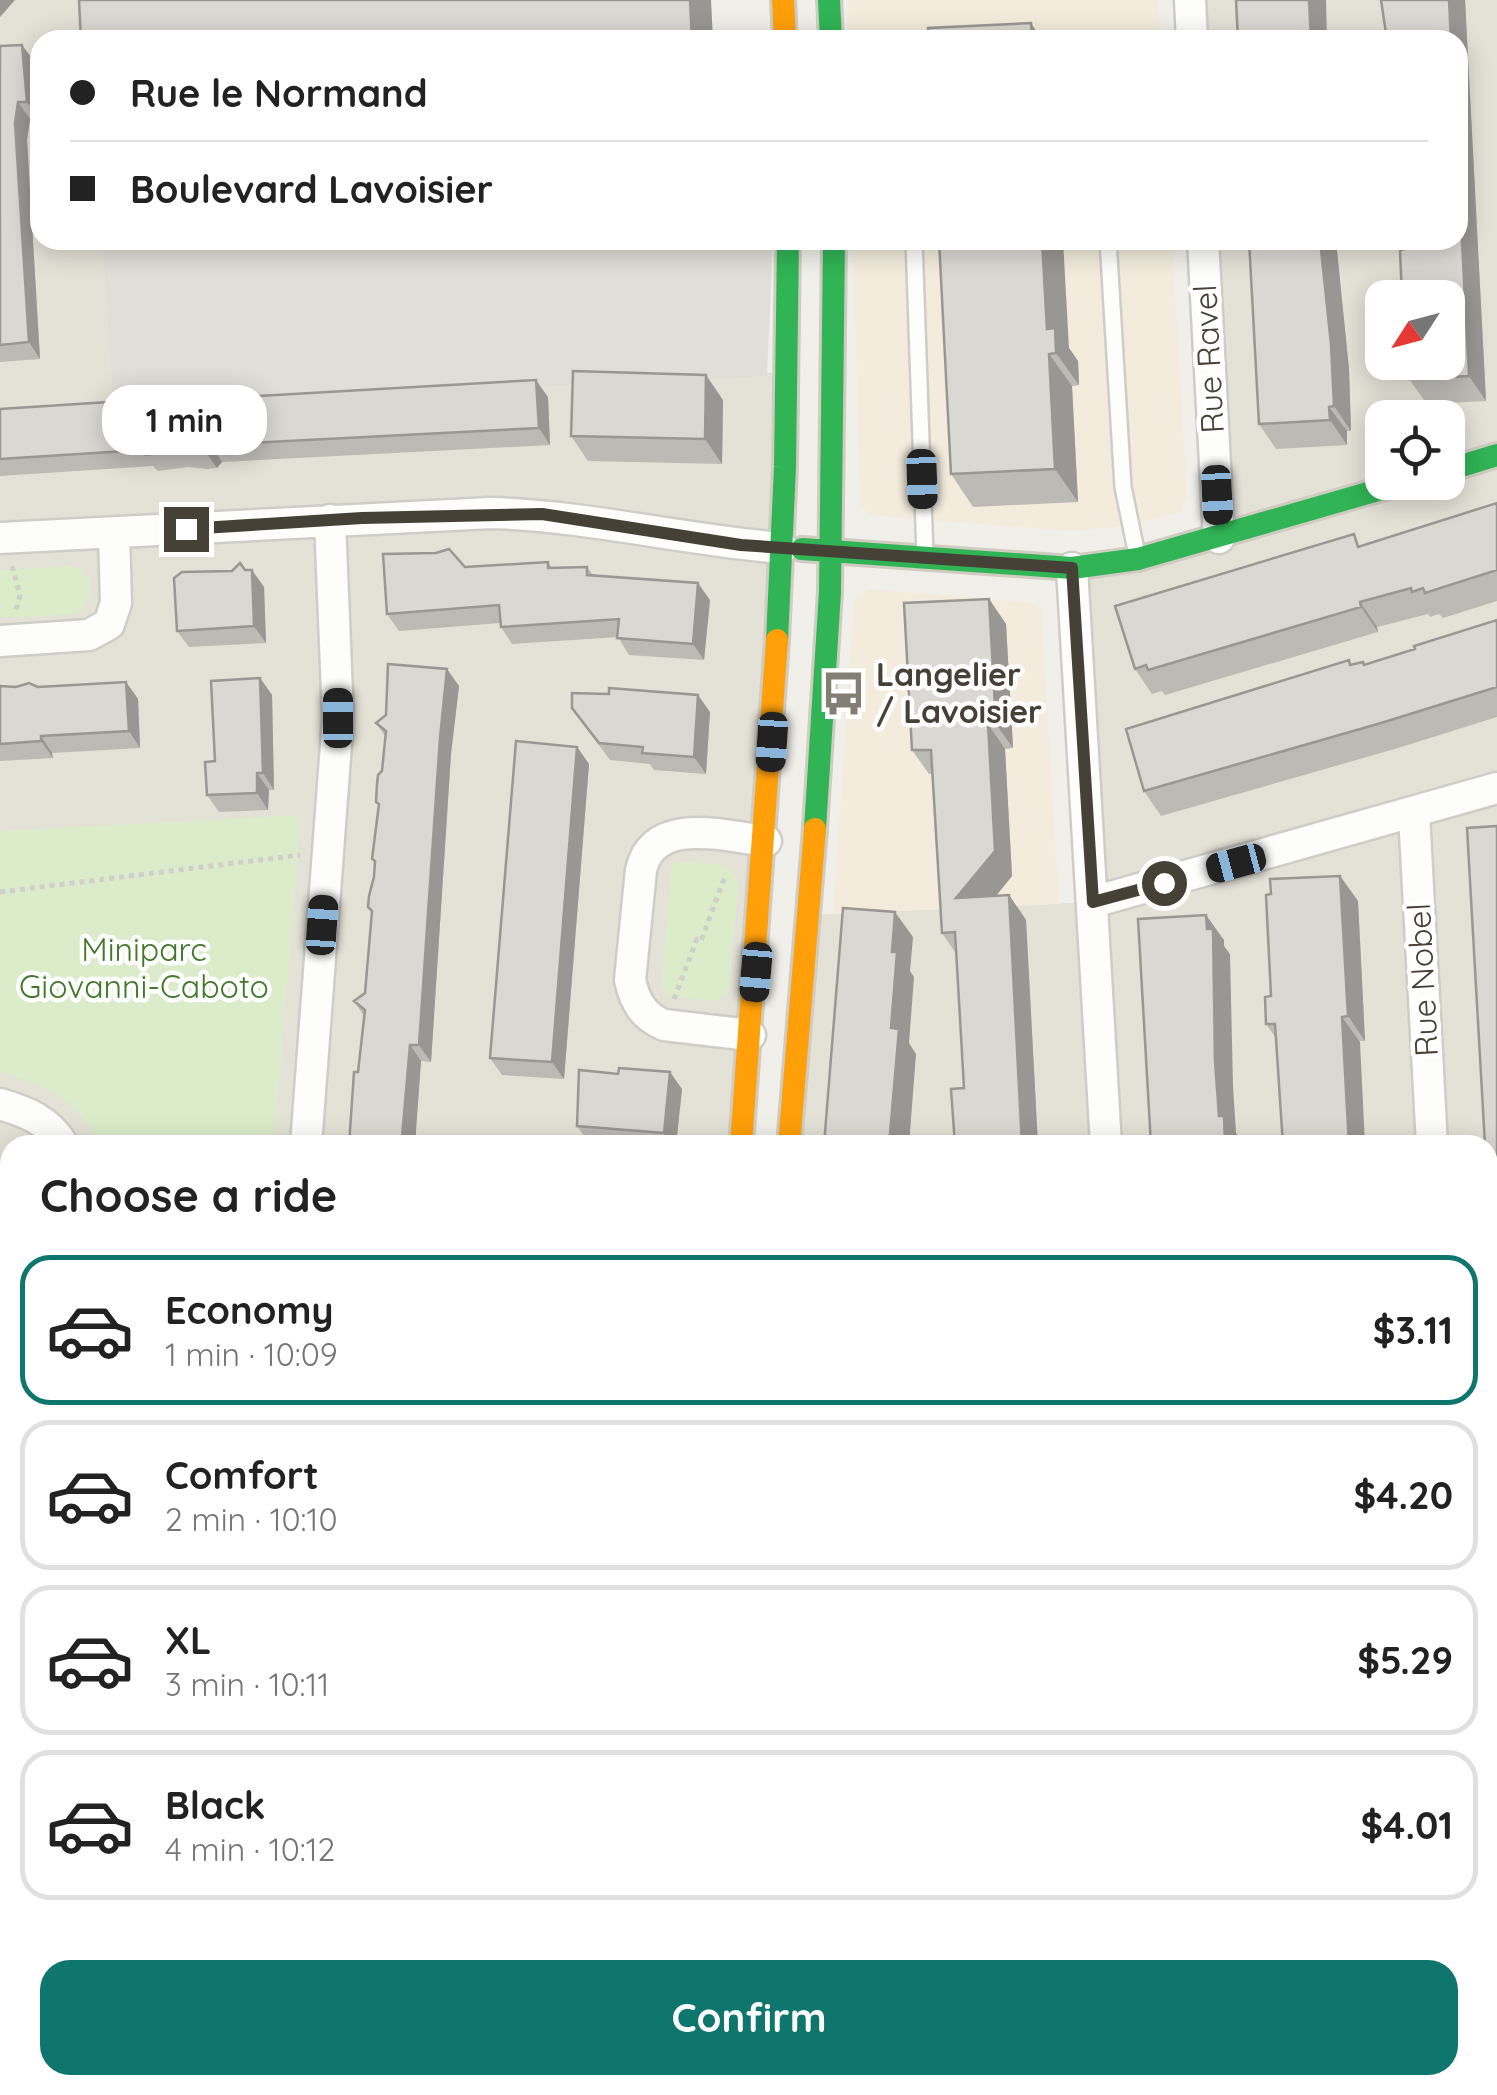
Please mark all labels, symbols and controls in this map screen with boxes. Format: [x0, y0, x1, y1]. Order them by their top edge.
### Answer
text: Rue le Normand [130, 69, 428, 117]
text: Boulevard Lavoisier [130, 165, 493, 213]
north arrow [1365, 280, 1465, 380]
map controls [1365, 280, 1465, 500]
street label: Rue Ravel [1184, 284, 1232, 434]
callout: 1 min [104, 384, 268, 454]
text: 1 min [146, 400, 223, 440]
button: locate [1365, 400, 1465, 500]
car [906, 448, 938, 510]
car [1200, 464, 1234, 526]
route end [164, 507, 209, 552]
place label: Langelier / Lavoisier [876, 654, 1042, 731]
bus stop icon: Langelier / Lavoisier [819, 669, 867, 717]
car [323, 688, 353, 748]
car [755, 711, 789, 773]
car [1203, 841, 1269, 885]
route start [1142, 861, 1187, 906]
car [305, 894, 339, 956]
street label: Rue Nobel [1398, 902, 1446, 1058]
park label: Miniparc Giovanni-Caboto [19, 929, 269, 1006]
car [738, 941, 774, 1003]
text: Choose a ride [40, 1167, 337, 1223]
icon: car [45, 1285, 135, 1375]
text: Economy [165, 1286, 334, 1334]
text: $3.11 [1373, 1306, 1453, 1354]
text: 1 min · 10:09 [165, 1334, 338, 1374]
icon: car [45, 1450, 135, 1540]
text: Comfort [165, 1451, 319, 1499]
text: $4.20 [1354, 1471, 1453, 1519]
text: 2 min · 10:10 [165, 1499, 337, 1539]
icon: car [45, 1615, 135, 1705]
text: XL [165, 1616, 211, 1664]
text: $5.29 [1357, 1636, 1453, 1684]
text: 3 min · 10:11 [165, 1664, 329, 1704]
icon: car [45, 1780, 135, 1870]
text: Black [165, 1781, 265, 1829]
text: $4.01 [1360, 1801, 1453, 1849]
text: 4 min · 10:12 [165, 1829, 335, 1869]
button: Confirm [40, 1960, 1458, 2075]

